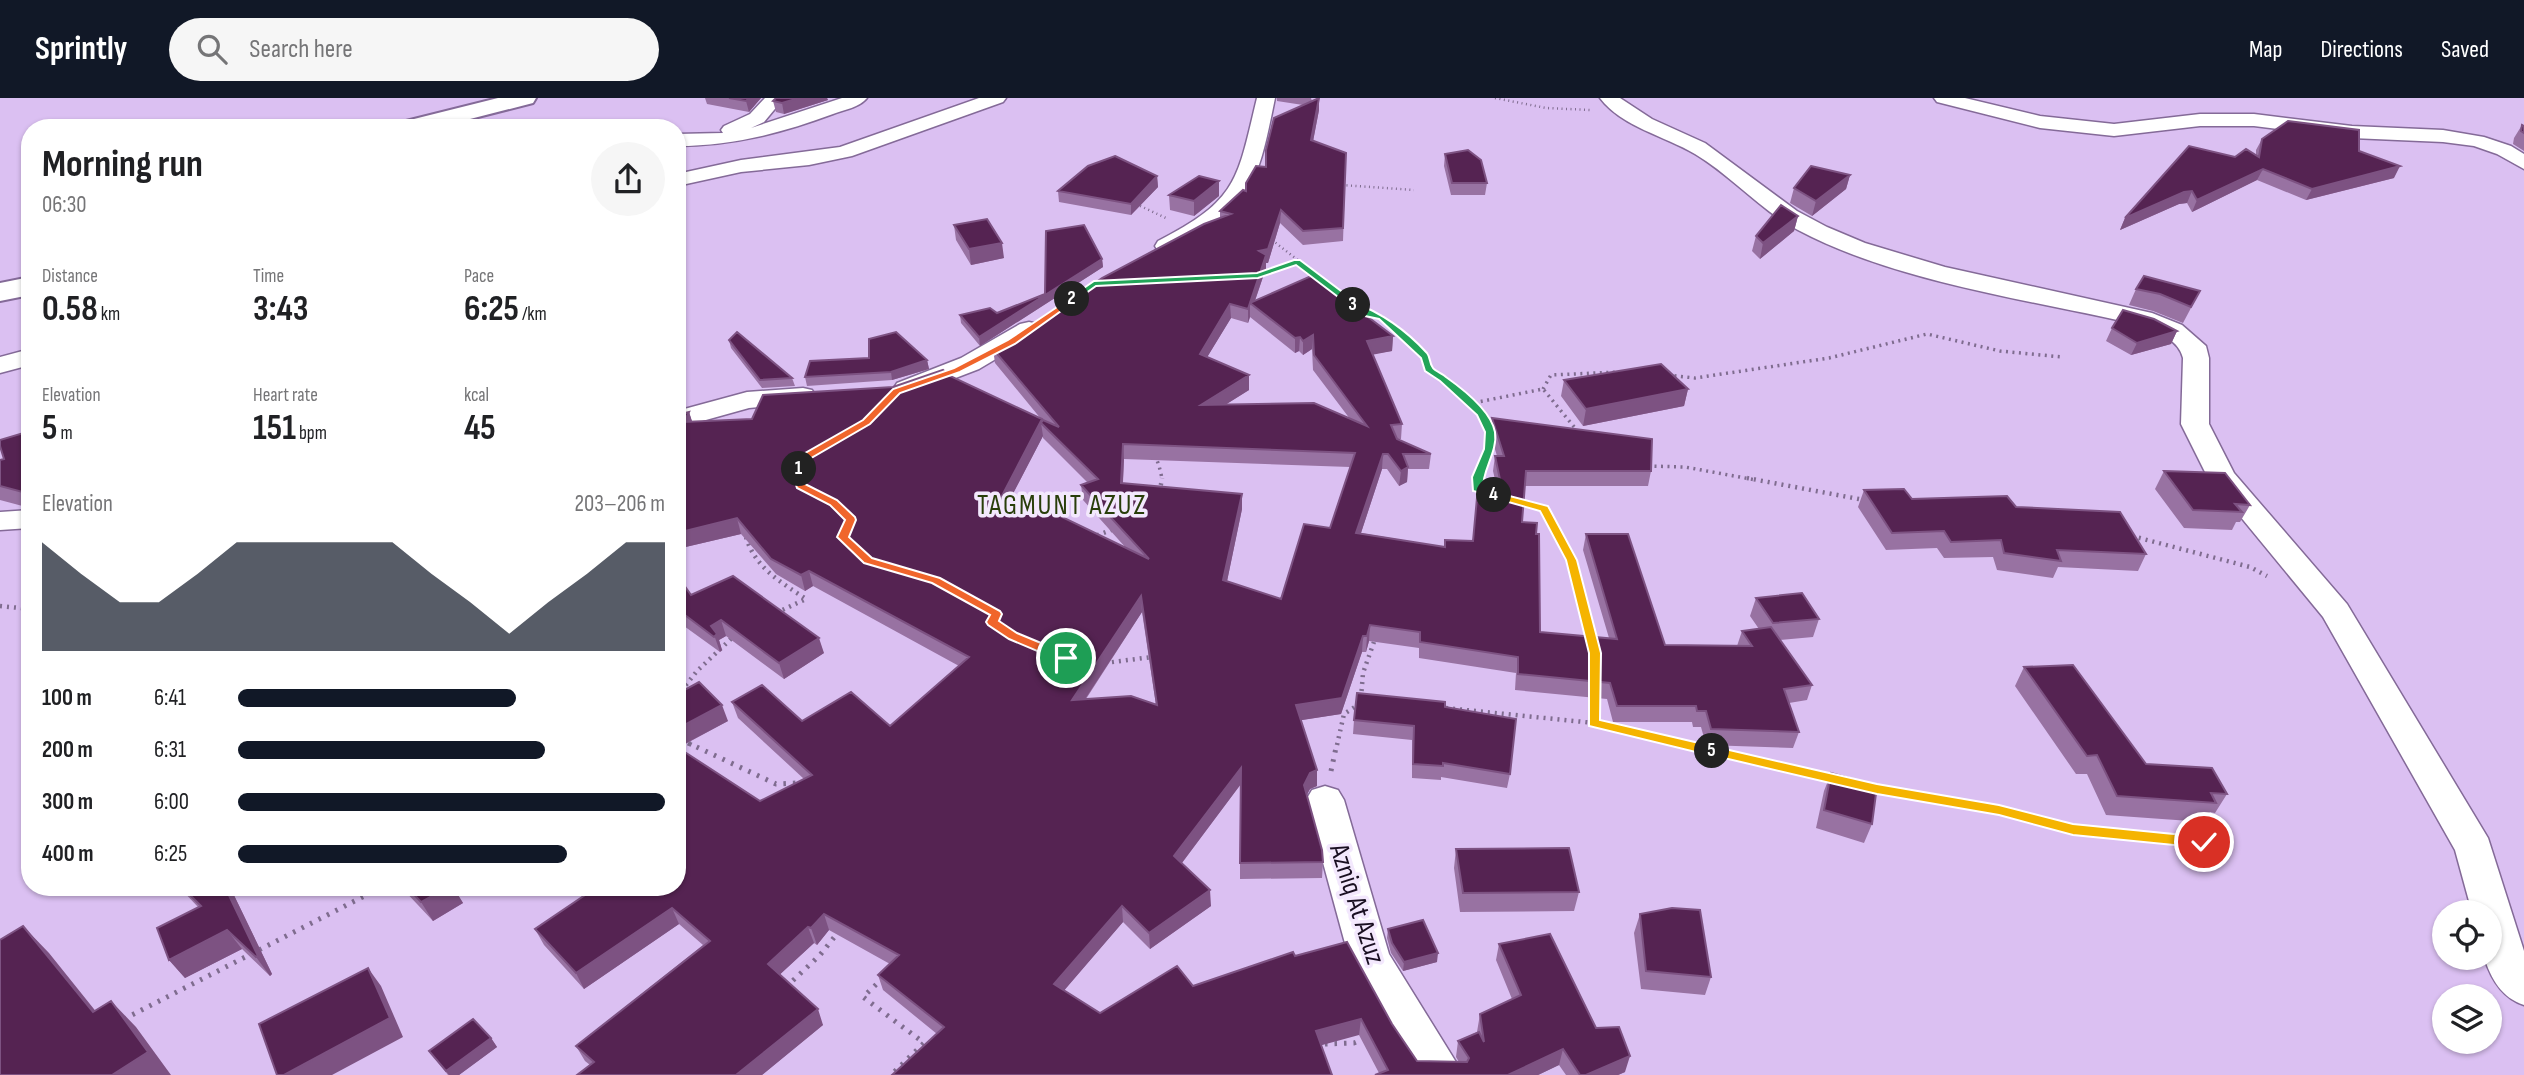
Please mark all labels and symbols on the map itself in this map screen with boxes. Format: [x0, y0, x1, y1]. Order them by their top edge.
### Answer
pin: 2 [1054, 282, 1090, 316]
pin: 3 [1336, 288, 1370, 322]
pin: 1 [782, 452, 816, 486]
pin: 4 [1476, 478, 1512, 512]
district label: TAGMUNT AZUZ [977, 489, 1147, 522]
pin [1036, 628, 1096, 688]
pin: 5 [1694, 734, 1730, 768]
pin [2174, 812, 2234, 872]
street label: Azniq At Azuz [1322, 839, 1392, 968]

